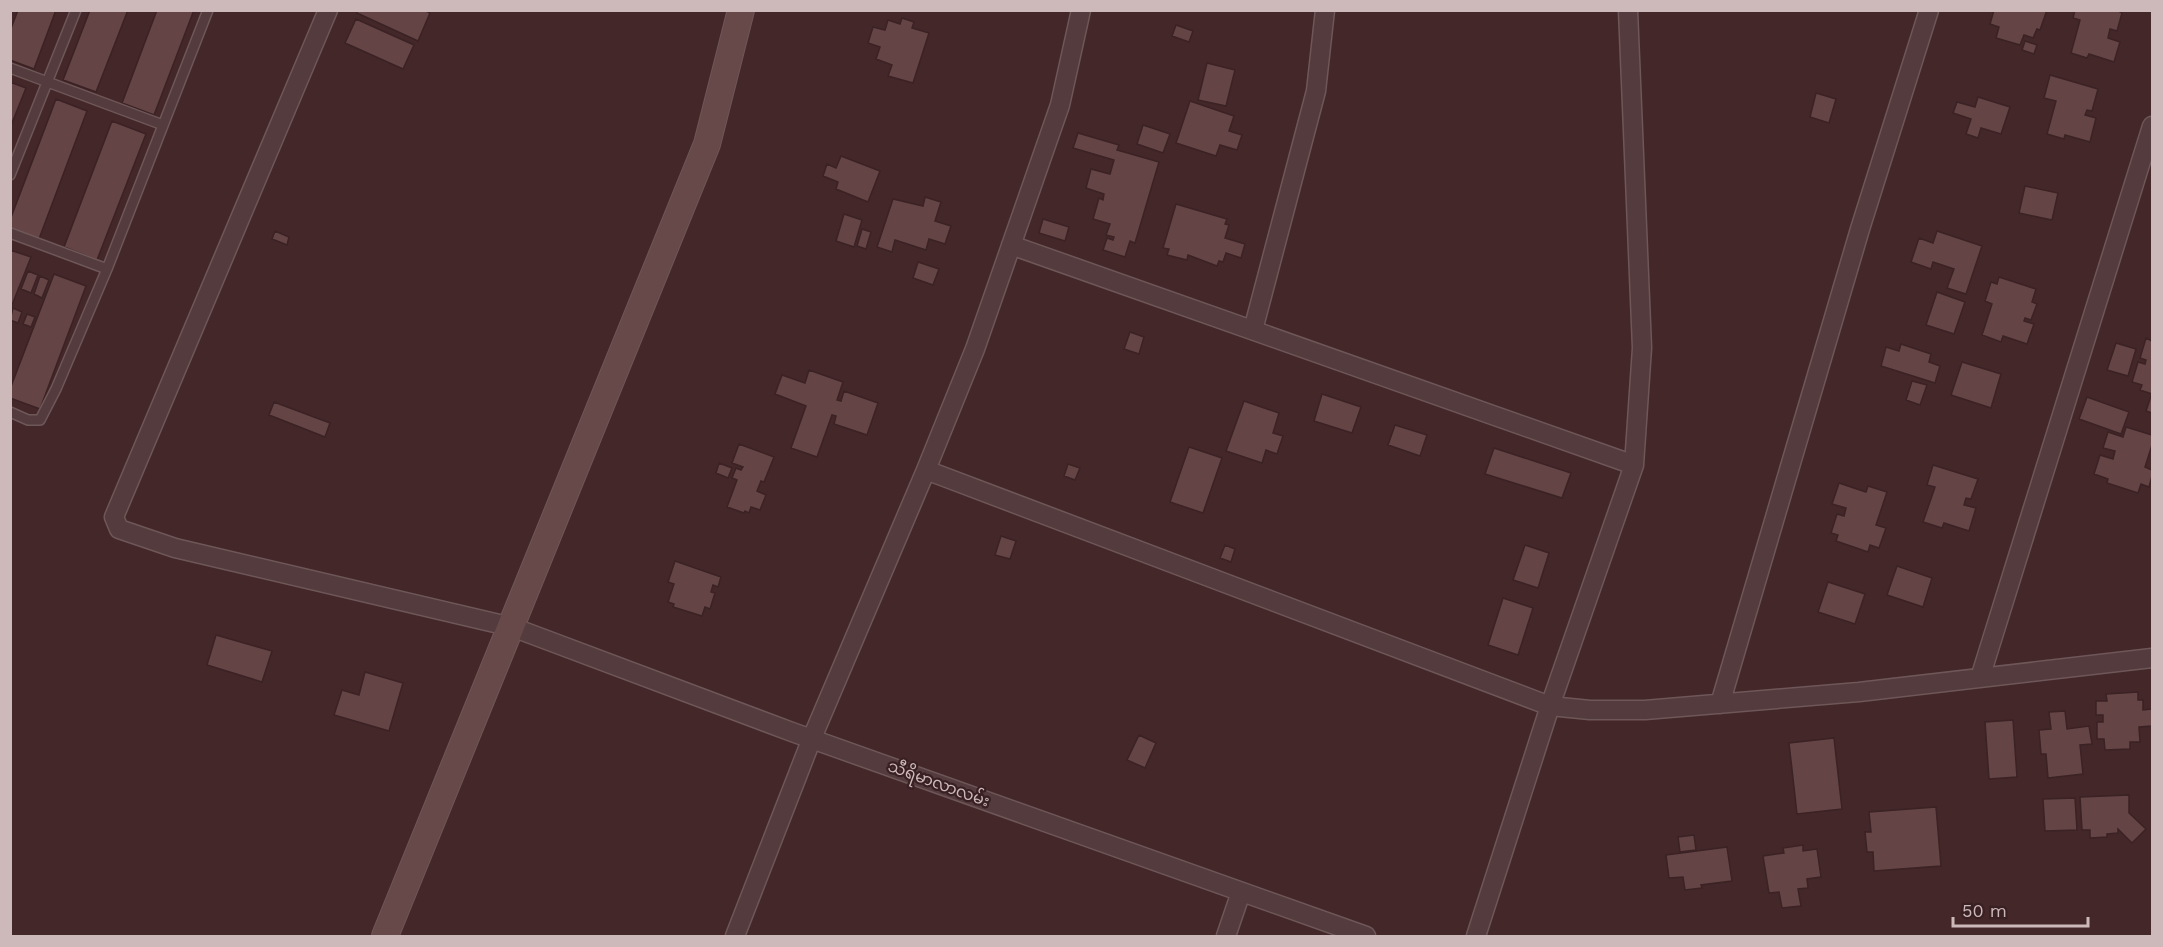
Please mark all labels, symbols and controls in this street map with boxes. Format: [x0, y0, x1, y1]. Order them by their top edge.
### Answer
street label: သီရိမာလာလမ်း [884, 754, 993, 814]
scale bar [1953, 890, 2088, 928]
text: 50 m [1962, 900, 2007, 921]

